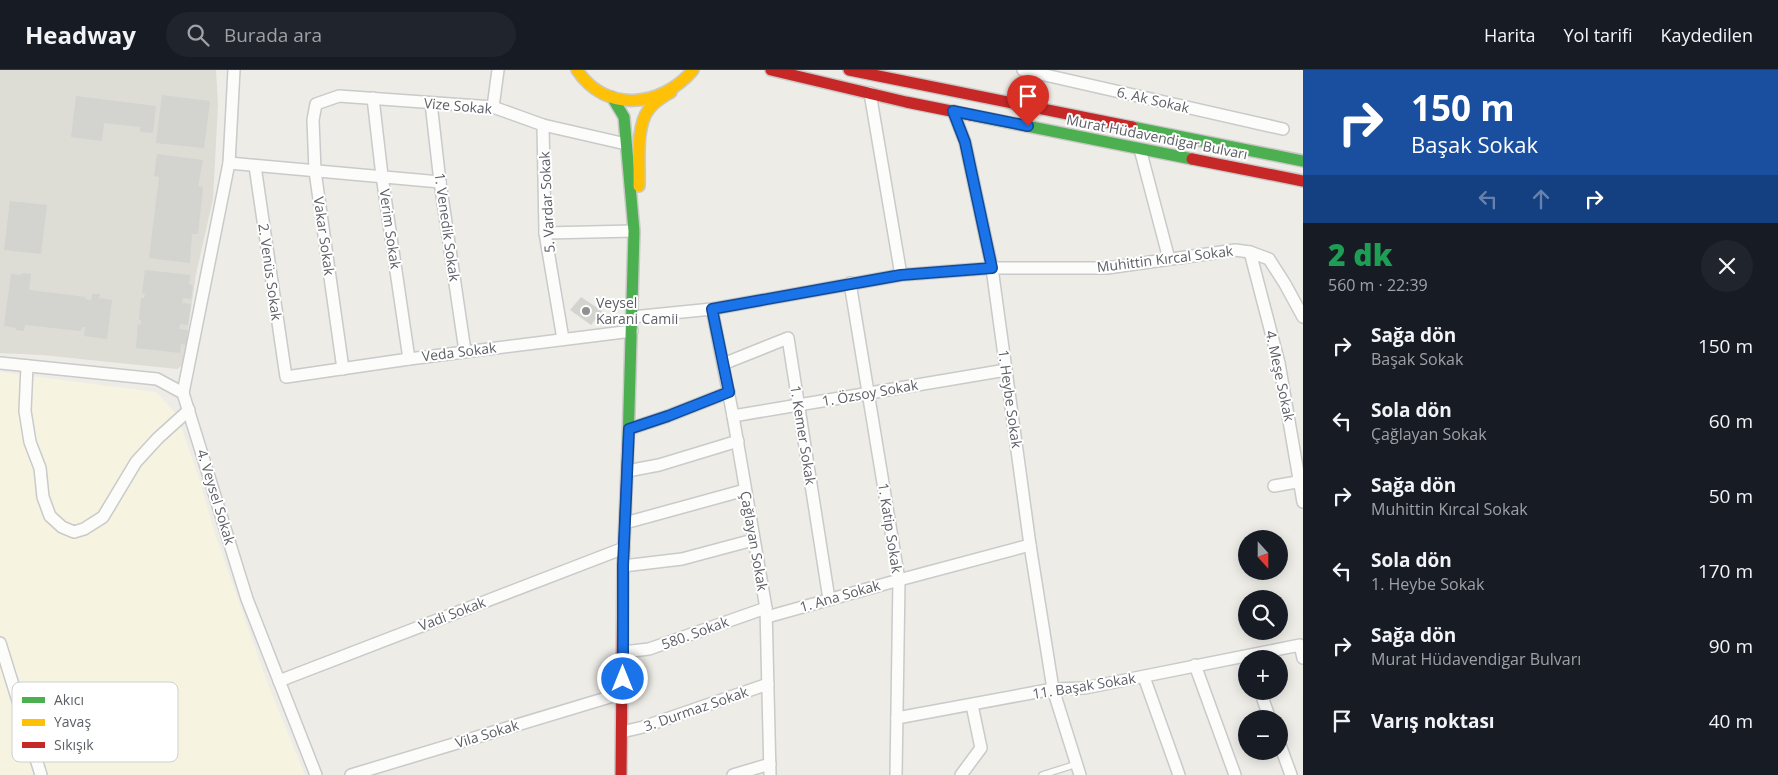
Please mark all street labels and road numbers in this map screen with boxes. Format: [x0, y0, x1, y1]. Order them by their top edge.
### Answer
street label: 6. Ak Sokak [1115, 82, 1192, 117]
street label: Vize Sokak [423, 93, 494, 118]
street label: Murat Hüdavendigar Bulvarı [1065, 110, 1249, 163]
street label: 5. Vardar Sokak [534, 150, 559, 253]
street label: 1. Venedik Sokak [430, 171, 465, 283]
street label: Verim Sokak [375, 188, 406, 271]
street label: Vakar Sokak [310, 195, 340, 277]
street label: 2. Venüs Sokak [254, 222, 287, 322]
street label: Muhittin Kırcal Sokak [1096, 241, 1235, 276]
street label: 4. Meşe Sokak [1262, 329, 1300, 424]
street label: Veda Sokak [421, 337, 498, 365]
street label: 1. Heybe Sokak [994, 349, 1027, 450]
street label: 1. Özsoy Sokak [820, 375, 920, 410]
street label: 1. Kemer Sokak [786, 384, 821, 487]
street label: 4. Veysel Sokak [193, 447, 240, 548]
street label: 1. Katip Sokak [874, 481, 907, 575]
street label: Çağlayan Sokak [736, 489, 773, 593]
street label: 1. Ana Sokak [797, 575, 883, 616]
street label: Vadi Sokak [416, 592, 489, 635]
street label: 580. Sokak [659, 611, 732, 653]
street label: 11. Başak Sokak [1031, 668, 1137, 703]
street label: 3. Durmaz Sokak [641, 682, 751, 735]
street label: Vila Sokak [453, 715, 522, 752]

